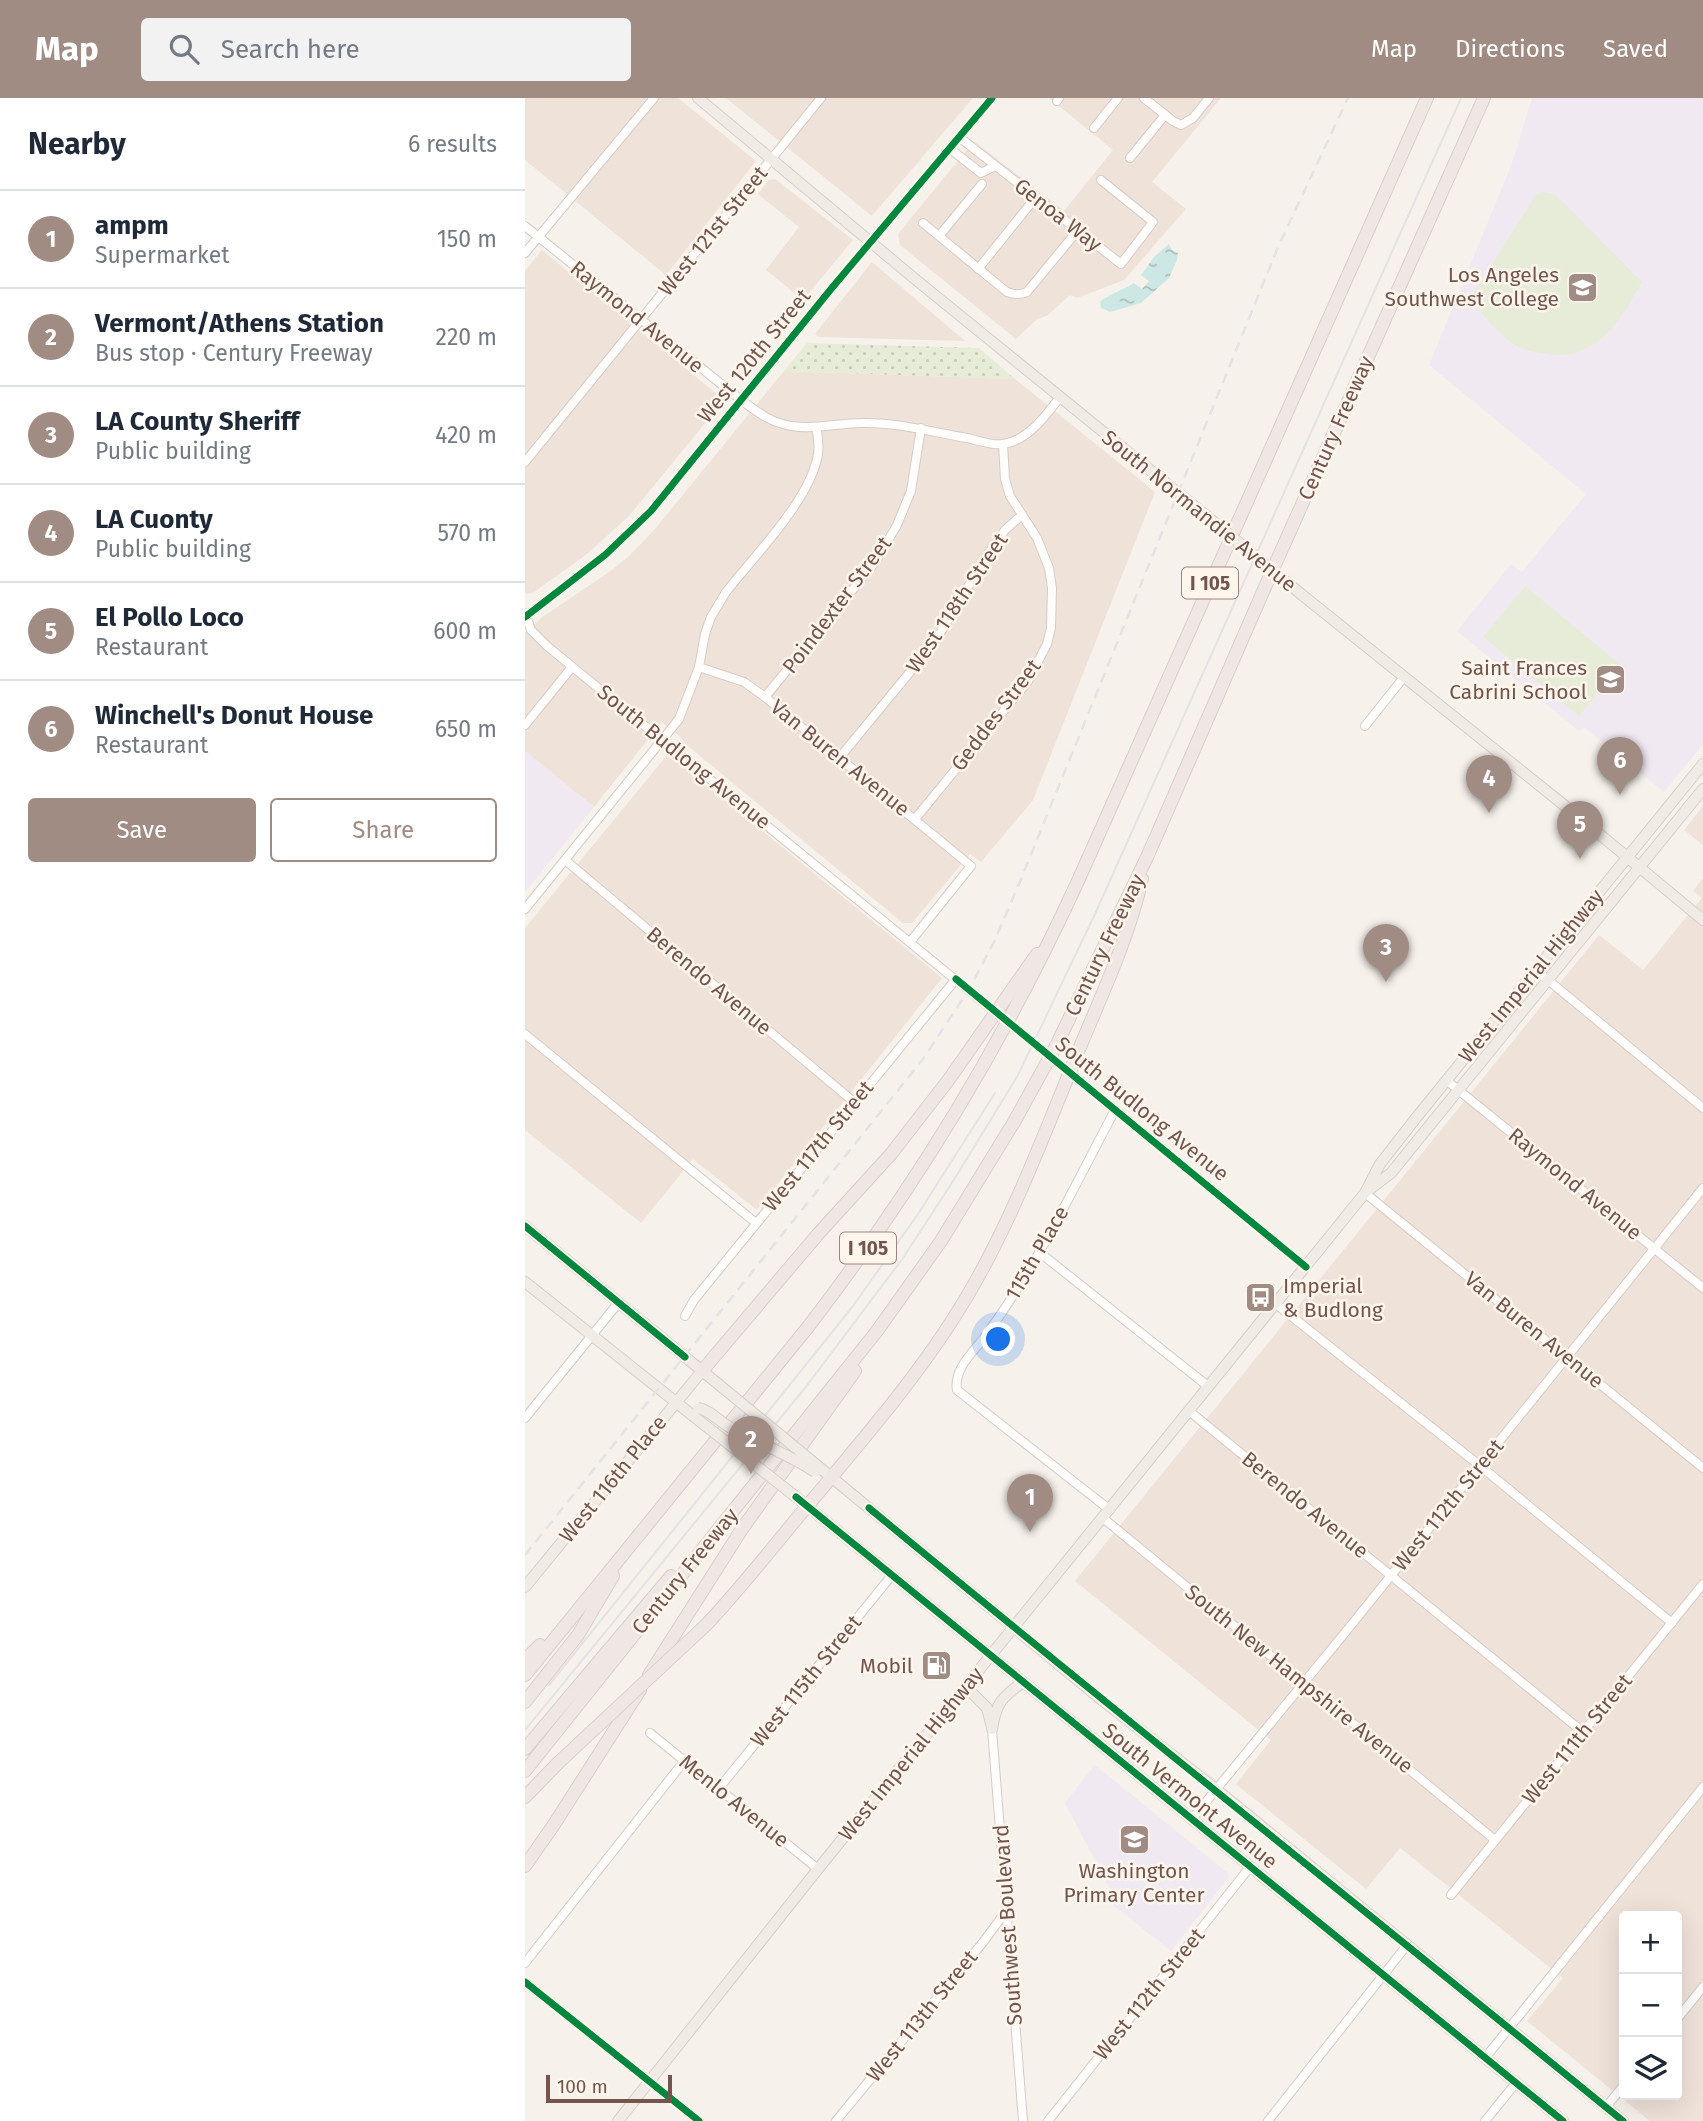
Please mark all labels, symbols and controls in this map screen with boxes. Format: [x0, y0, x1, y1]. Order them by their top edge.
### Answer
search box [141, 18, 631, 81]
text: Map [35, 29, 99, 69]
icon: search [165, 30, 203, 68]
text: Search here [221, 34, 360, 65]
text: Map [1371, 35, 1417, 63]
text: Directions [1455, 35, 1565, 63]
text: Saved [1603, 35, 1668, 63]
text: Nearby [28, 126, 126, 162]
text: 6 results [408, 130, 497, 158]
street label: West 121st Street [653, 161, 774, 301]
street label: Genoa Way [1009, 173, 1108, 258]
text: ampm [95, 210, 169, 241]
text: 1 [46, 225, 56, 253]
text: 150 m [437, 225, 497, 253]
text: Supermarket [95, 241, 230, 269]
street label: Raymond Avenue [565, 255, 709, 379]
place label: Los Angeles Southwest College [1384, 262, 1559, 312]
school or university icon: Los Angeles Southwest College [1565, 270, 1599, 304]
street label: West 120th Street [692, 283, 816, 428]
text: Vermont/Athens Station [95, 308, 384, 339]
text: 2 [45, 323, 57, 351]
text: 220 m [436, 323, 497, 351]
text: Bus stop · Century Freeway [95, 339, 373, 367]
street label: Century Freeway [1293, 351, 1380, 504]
text: LA County Sheriff [95, 406, 299, 437]
text: 3 [45, 421, 57, 449]
text: 420 m [435, 421, 497, 449]
street label: South Normandie Avenue [1096, 424, 1302, 598]
text: Public building [95, 437, 251, 465]
text: LA Cuonty [95, 504, 213, 535]
text: 4 [45, 519, 58, 547]
text: 570 m [437, 519, 497, 547]
street label: West 118th Street [901, 528, 1014, 678]
street label: Poindexter Street [777, 531, 897, 679]
text: Public building [95, 535, 251, 563]
road number: I 105 [1182, 568, 1238, 598]
text: El Pollo Loco [95, 602, 244, 633]
text: 5 [45, 617, 57, 645]
text: 600 m [433, 617, 497, 645]
text: Restaurant [95, 633, 208, 661]
street label: Geddes Street [945, 653, 1047, 776]
place label: Saint Frances Cabrini School [1449, 655, 1587, 705]
school or university icon: Saint Frances Cabrini School [1593, 663, 1627, 697]
street label: South Budlong Avenue [592, 679, 776, 835]
street label: Van Buren Avenue [765, 694, 915, 822]
text: Winchell's Donut House [95, 700, 373, 731]
text: 6 [45, 715, 57, 743]
text: 650 m [435, 715, 497, 743]
text: Restaurant [95, 731, 208, 759]
pin: 6 [1597, 737, 1643, 795]
pin: 4 [1466, 755, 1512, 813]
button: Save [28, 798, 256, 862]
button: Share [270, 798, 497, 862]
pin: 5 [1557, 801, 1603, 859]
street label: Century Freeway [1059, 869, 1151, 1020]
street label: West Imperial Highway [1453, 883, 1610, 1068]
street label: Berendo Avenue [641, 921, 777, 1041]
pin: 3 [1363, 924, 1409, 982]
street label: South Budlong Avenue [1050, 1031, 1234, 1187]
street label: West 117th Street [757, 1075, 879, 1217]
street label: Raymond Avenue [1503, 1122, 1647, 1246]
street label: 115th Place [1000, 1201, 1074, 1305]
road number: I 105 [840, 1232, 896, 1264]
street label: Van Buren Avenue [1459, 1266, 1609, 1394]
place label: Imperial & Budlong [1283, 1273, 1383, 1323]
bus stop icon: Imperial & Budlong [1243, 1281, 1277, 1315]
your location [981, 1322, 1015, 1356]
street label: West 116th Place [554, 1410, 672, 1548]
pin: 2 [728, 1416, 774, 1474]
street label: West 112th Street [1387, 1433, 1509, 1576]
street label: Berendo Avenue [1236, 1446, 1374, 1564]
pin: 1 [1007, 1474, 1053, 1532]
street label: Century Freeway [626, 1502, 744, 1639]
street label: South New Hampshire Avenue [1180, 1579, 1418, 1779]
street label: West 115th Street [745, 1609, 867, 1752]
fuel station icon: Mobil [919, 1649, 953, 1683]
place label: Mobil [860, 1653, 913, 1679]
street label: West Imperial Highway [833, 1661, 990, 1846]
street label: West 111th Street [1516, 1668, 1638, 1810]
street label: South Vermont Avenue [1097, 1717, 1283, 1875]
street label: Menlo Avenue [674, 1749, 794, 1853]
school or university icon: Washington Primary Center [1117, 1822, 1151, 1856]
street label: Southwest Boulevard [988, 1824, 1028, 2026]
place label: Washington Primary Center [1063, 1858, 1205, 1908]
map controls [1619, 1911, 1682, 2100]
button: + [1619, 1911, 1682, 1974]
street label: West 112th Street [1088, 1922, 1210, 2065]
street label: West 113th Street [861, 1944, 983, 2087]
button: − [1619, 1974, 1682, 2037]
button: layers [1619, 2037, 1682, 2100]
scale bar [546, 2072, 672, 2104]
text: 100 m [557, 2075, 608, 2098]

